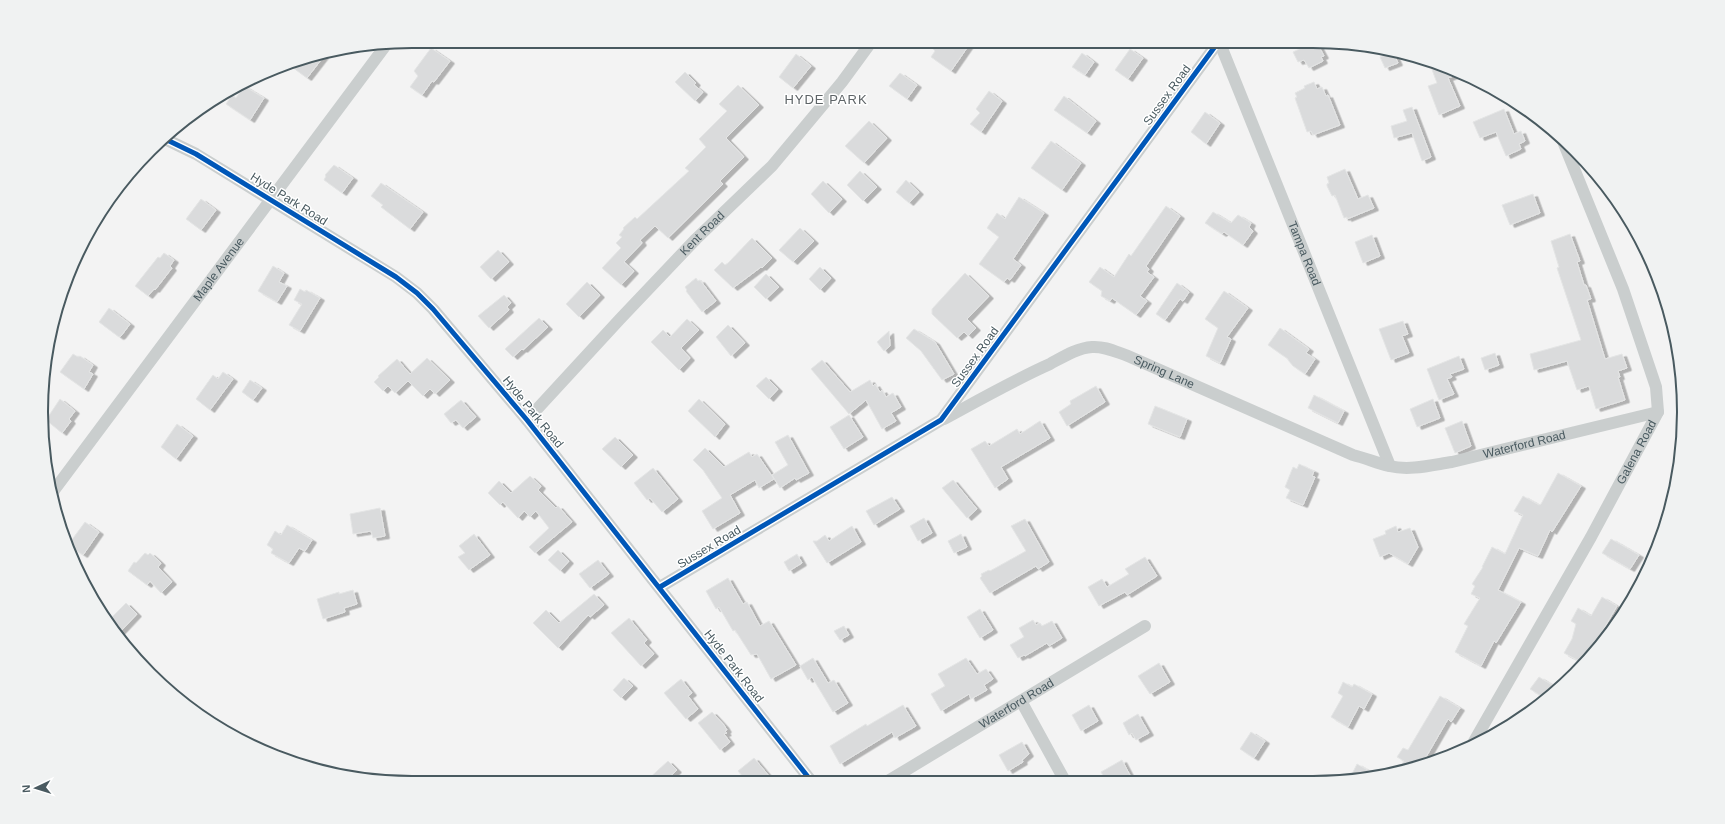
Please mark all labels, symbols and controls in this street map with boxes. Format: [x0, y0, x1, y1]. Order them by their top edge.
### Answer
street label: Sussex Road [1140, 62, 1194, 128]
district label: HYDE PARK [784, 92, 868, 107]
street label: Hyde Park Road [248, 170, 330, 228]
street label: Kent Road [677, 208, 727, 258]
street label: Tampa Road [1285, 219, 1324, 288]
street label: Maple Avenue [190, 234, 247, 304]
street label: Sussex Road [948, 324, 1002, 390]
street label: Spring Lane [1132, 352, 1197, 391]
street label: Hyde Park Road [500, 373, 566, 451]
street label: Galena Road [1614, 418, 1659, 487]
street label: Waterford Road [1482, 428, 1567, 461]
street label: Sussex Road [675, 523, 743, 571]
street label: Hyde Park Road [701, 627, 767, 705]
street label: Waterford Road [977, 676, 1056, 731]
north arrow [16, 768, 56, 808]
text: N [20, 784, 32, 793]

